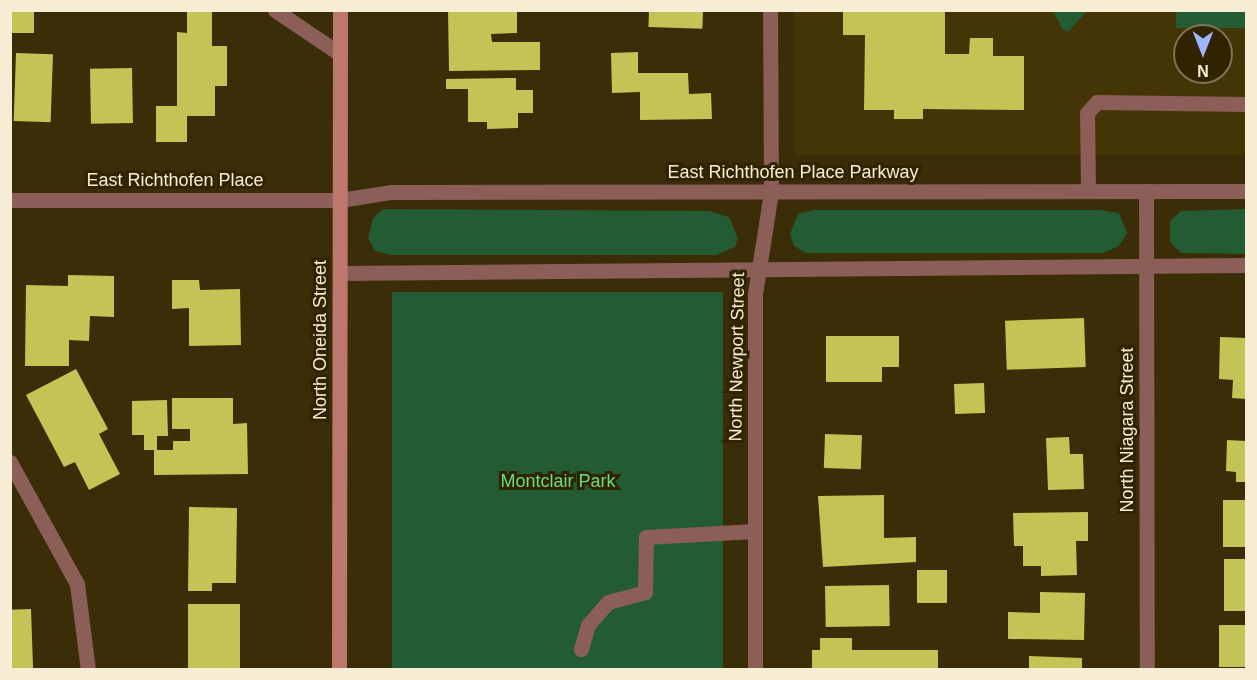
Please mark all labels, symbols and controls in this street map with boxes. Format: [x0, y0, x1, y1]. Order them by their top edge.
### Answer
north arrow [1173, 24, 1233, 84]
text: N [1197, 62, 1209, 79]
street label: East Richthofen Place Parkway [667, 161, 919, 183]
street label: East Richthofen Place [86, 169, 264, 191]
street label: North Oneida Street [309, 260, 331, 420]
street label: North Newport Street [725, 272, 749, 442]
street label: North Niagara Street [1116, 347, 1138, 513]
park label: Montclair Park [500, 470, 616, 492]

